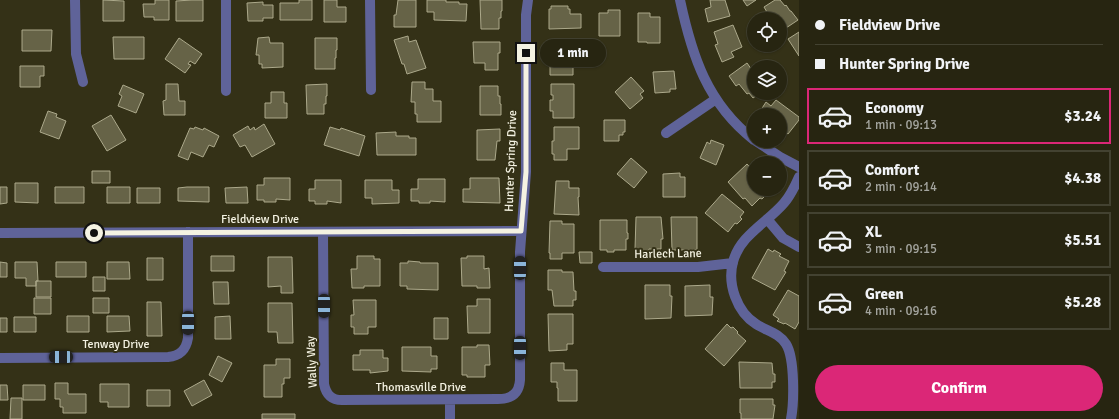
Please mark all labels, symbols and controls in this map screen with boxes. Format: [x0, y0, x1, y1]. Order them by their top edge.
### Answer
map controls [747, 12, 787, 196]
button: locate [747, 12, 787, 52]
text: Fieldview Drive [839, 16, 940, 34]
callout: 1 min [540, 39, 606, 67]
route end [517, 44, 535, 62]
text: 1 min [557, 45, 589, 61]
text: Hunter Spring Drive [839, 55, 970, 73]
button: layers [747, 60, 787, 100]
icon: car [817, 98, 853, 134]
text: Economy [865, 99, 924, 117]
text: $3.24 [1064, 107, 1101, 125]
button: + [747, 108, 787, 148]
street label: Hunter Spring Drive [502, 110, 520, 212]
text: 1 min · 09:13 [865, 117, 937, 133]
button: − [747, 156, 787, 196]
icon: car [817, 160, 853, 196]
text: Comfort [865, 161, 919, 179]
text: $4.38 [1064, 169, 1101, 187]
text: 2 min · 09:14 [865, 179, 937, 195]
street label: Fieldview Drive [221, 212, 299, 227]
icon: car [817, 222, 853, 258]
text: XL [865, 223, 882, 241]
route start [85, 224, 103, 242]
text: $5.51 [1064, 231, 1101, 249]
text: 3 min · 09:15 [865, 241, 937, 257]
street label: Harlech Lane [634, 246, 702, 262]
car [514, 256, 526, 280]
icon: car [817, 284, 853, 320]
text: Green [865, 285, 904, 303]
text: $5.28 [1064, 293, 1101, 311]
car [318, 294, 330, 318]
text: 4 min · 09:16 [865, 303, 937, 319]
car [182, 311, 194, 335]
street label: Wally Way [303, 335, 321, 388]
car [514, 336, 526, 360]
street label: Tenway Drive [83, 337, 149, 352]
car [49, 351, 73, 363]
button: Confirm [815, 365, 1103, 411]
street label: Thomasville Drive [376, 380, 466, 395]

